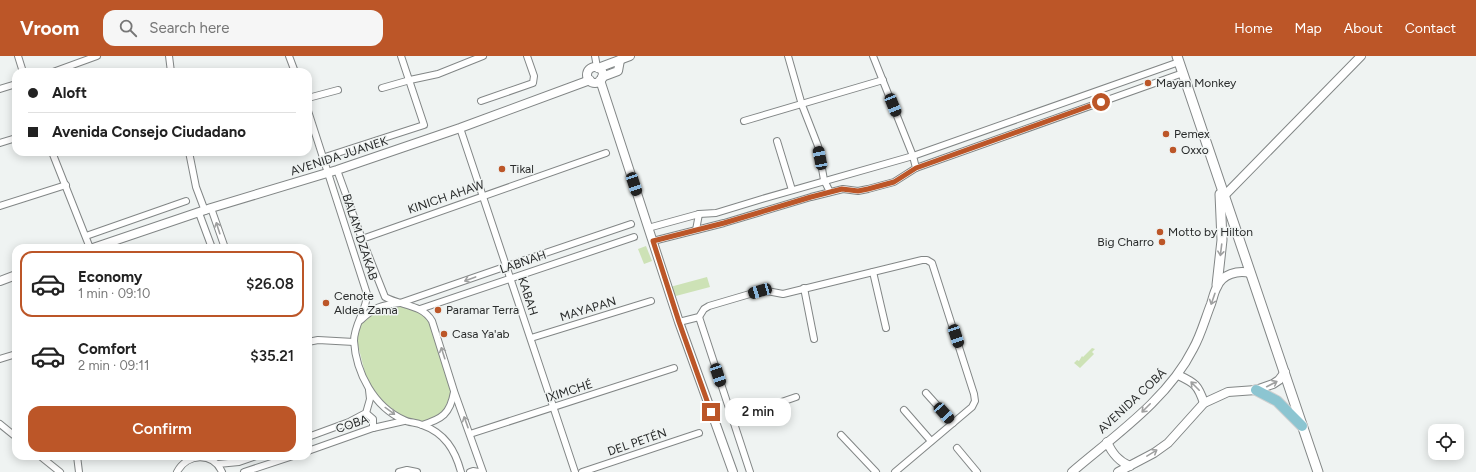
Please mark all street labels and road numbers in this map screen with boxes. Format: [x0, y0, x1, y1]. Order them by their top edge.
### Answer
street label: AVENIDA JUANEK [289, 133, 390, 178]
street label: KINICH AHAW [406, 177, 487, 217]
street label: BALAM DZAKAB [339, 192, 381, 282]
street label: LABNAH [498, 248, 548, 276]
street label: KABAH [515, 275, 541, 317]
street label: MAYAPAN [558, 294, 618, 324]
street label: AVENIDA COBÁ [1095, 366, 1169, 436]
street label: IXIMCHÉ [544, 377, 594, 405]
street label: COBA [334, 412, 370, 436]
street label: DEL PETÉN [606, 425, 668, 459]

